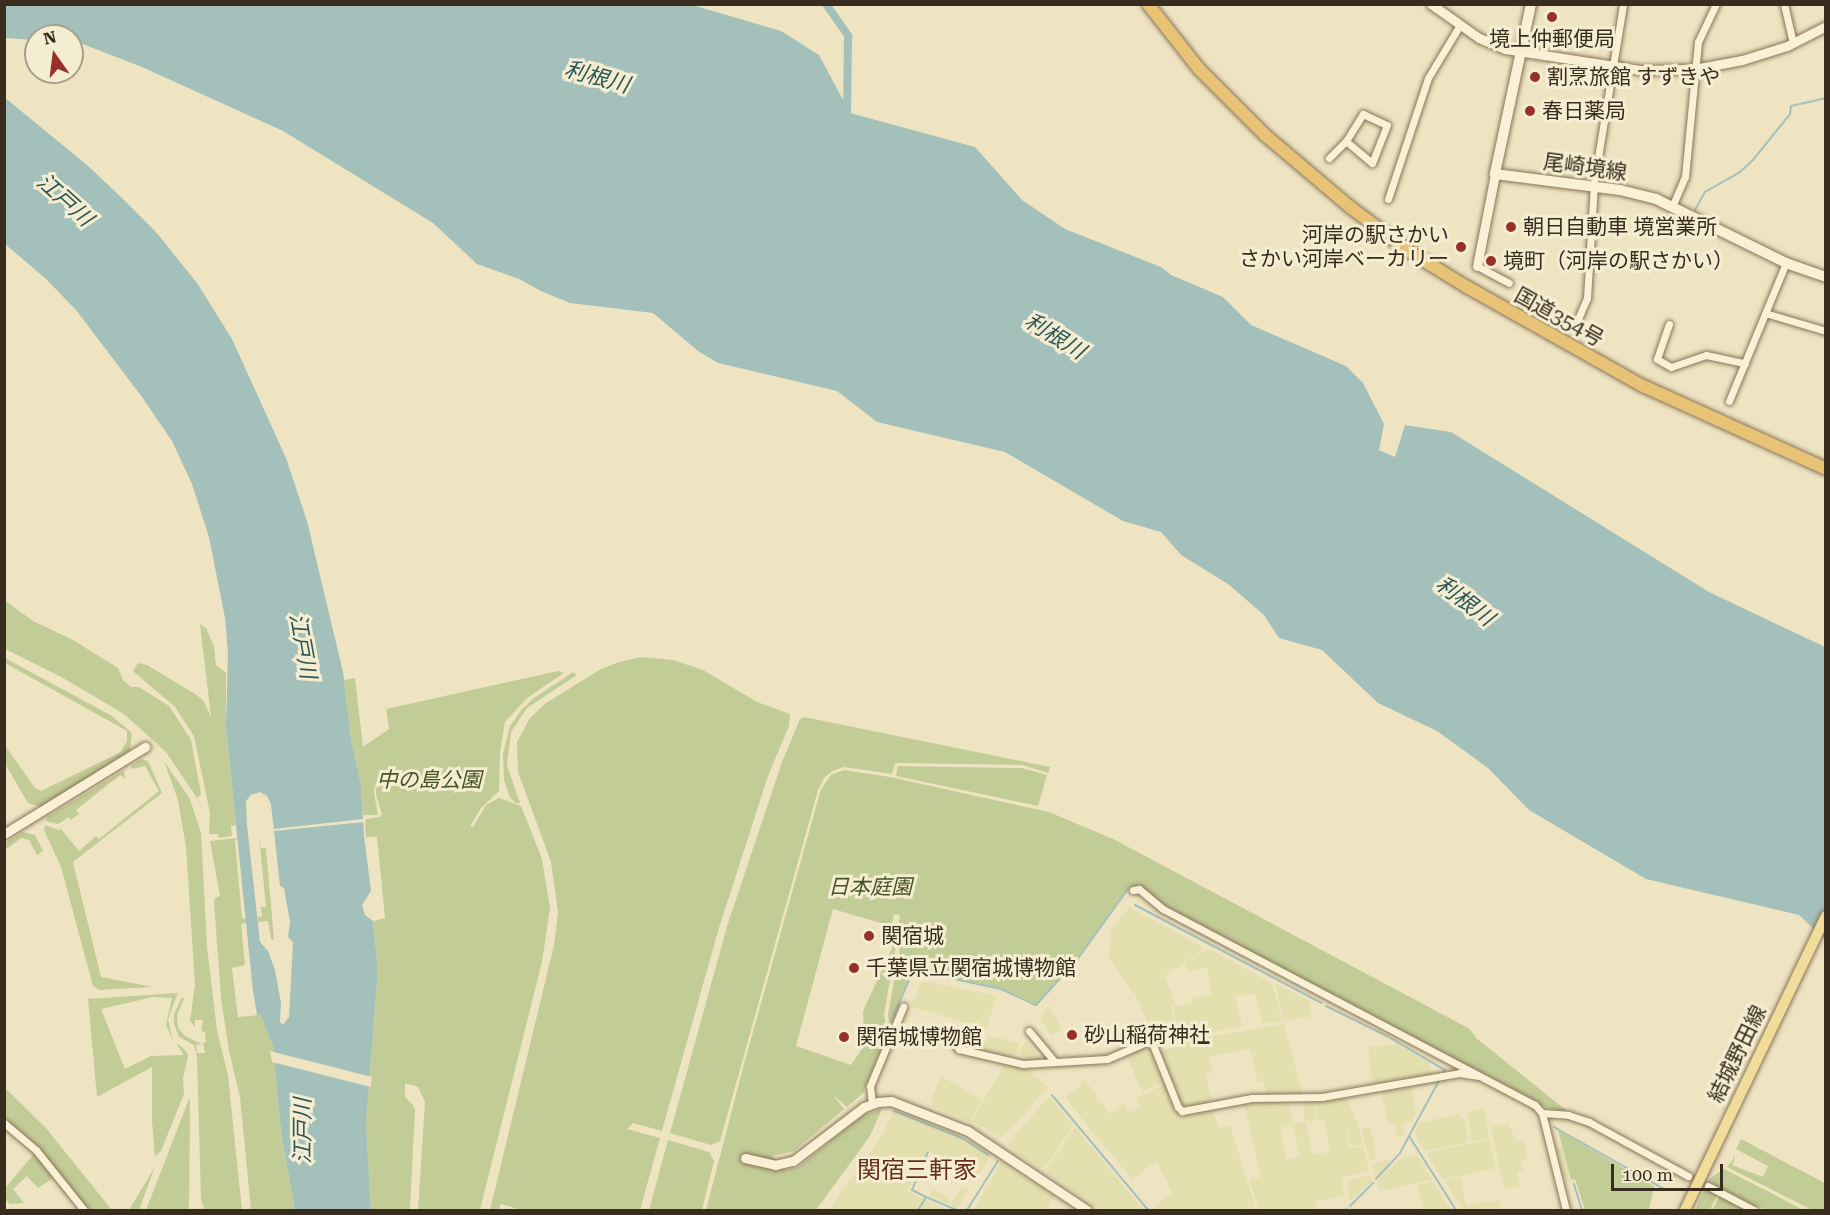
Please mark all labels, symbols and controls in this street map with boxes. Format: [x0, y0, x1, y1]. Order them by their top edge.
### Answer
marker: 境上仲郵便局 [1545, 10, 1559, 24]
north arrow [24, 24, 84, 84]
place label: 境上仲郵便局 [1489, 26, 1615, 52]
text: N [42, 27, 58, 49]
water label: 利根川 [562, 56, 632, 98]
place label: 割烹旅館 すずきや [1547, 64, 1720, 90]
marker: 割烹旅館 すずきや [1528, 70, 1542, 84]
place label: 春日薬局 [1542, 98, 1626, 124]
marker: 春日薬局 [1523, 104, 1537, 118]
street label: 尾崎境線 [1542, 149, 1628, 185]
water label: 江戸川 [32, 168, 98, 232]
place label: 朝日自動車 境営業所 [1523, 214, 1717, 240]
marker: 朝日自動車 境営業所 [1504, 220, 1518, 234]
place label: 河岸の駅さかい さかい河岸ベーカリー [1239, 222, 1449, 272]
marker: 河岸の駅さかい さかい河岸ベーカリー [1454, 240, 1468, 254]
place label: 境町（河岸の駅さかい） [1503, 248, 1734, 274]
marker: 境町（河岸の駅さかい） [1484, 254, 1498, 268]
street label: 国道354号 [1510, 282, 1608, 352]
water label: 利根川 [1020, 307, 1090, 365]
water label: 利根川 [1431, 571, 1499, 631]
water label: 江戸川 [284, 611, 322, 681]
park label: 中の島公園 [377, 767, 481, 793]
park label: 日本庭園 [828, 874, 912, 900]
place label: 関宿城 [881, 923, 944, 949]
marker: 関宿城 [862, 929, 876, 943]
place label: 千葉県立関宿城博物館 [866, 955, 1076, 981]
marker: 千葉県立関宿城博物館 [847, 961, 861, 975]
street label: 結城野田線 [1703, 1001, 1771, 1107]
place label: 砂山稲荷神社 [1084, 1022, 1210, 1048]
place label: 関宿城博物館 [856, 1024, 982, 1050]
marker: 砂山稲荷神社 [1065, 1028, 1079, 1042]
marker: 関宿城博物館 [837, 1030, 851, 1044]
water label: 江戸川 [290, 1098, 316, 1164]
scale bar [1614, 1152, 1726, 1190]
district label: 関宿三軒家 [857, 1157, 977, 1185]
text: 100 m [1622, 1164, 1673, 1185]

